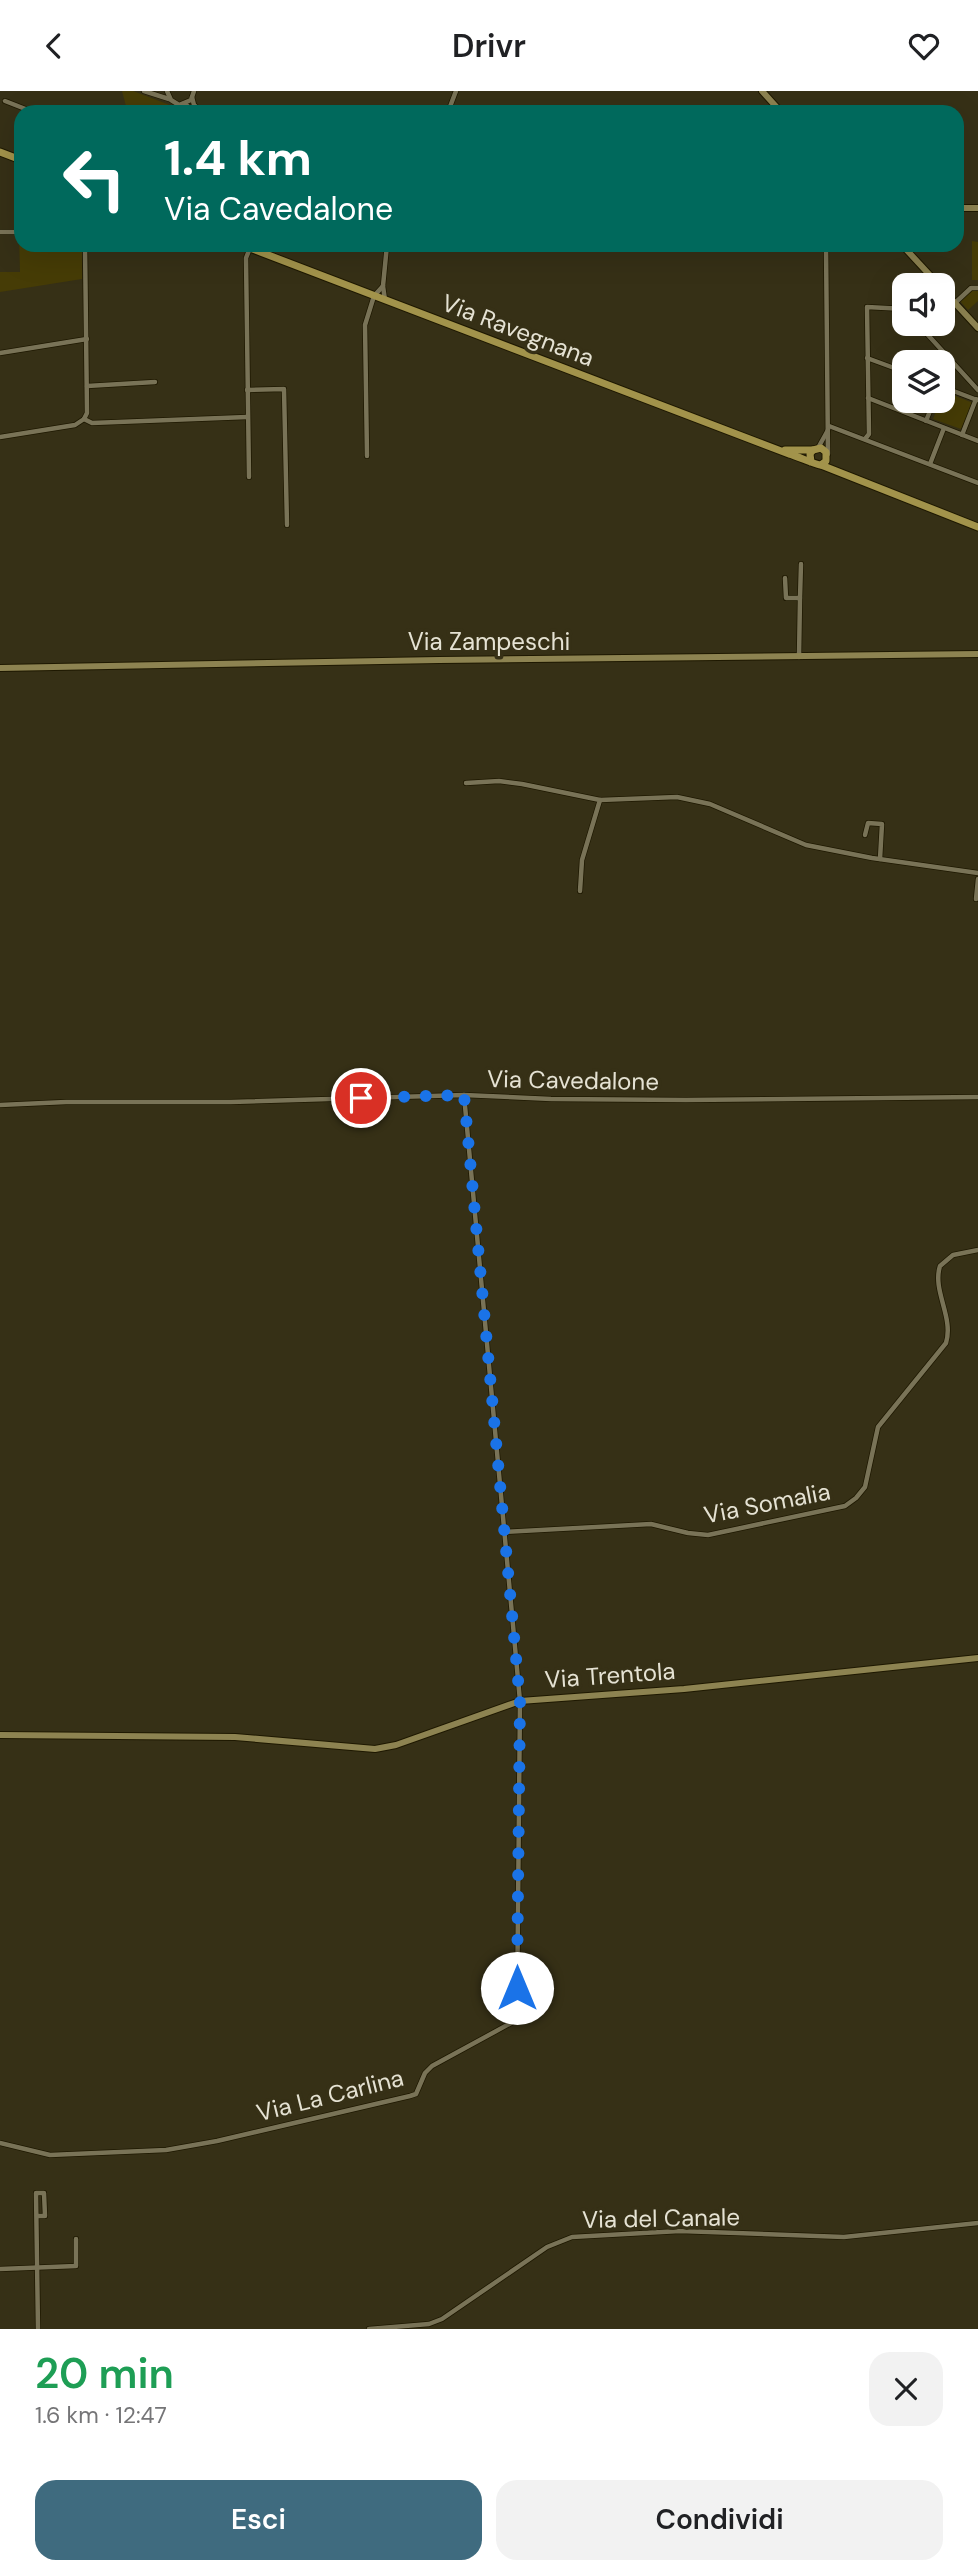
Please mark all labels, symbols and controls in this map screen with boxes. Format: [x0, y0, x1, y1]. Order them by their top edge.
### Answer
text: Drivr [452, 25, 526, 67]
icon: back [35, 27, 73, 65]
icon: heart [905, 27, 943, 65]
text: 1.4 km [164, 126, 312, 190]
icon: left [49, 133, 140, 224]
text: Via Cavedalone [164, 188, 393, 230]
map controls [892, 273, 955, 413]
button: sound [892, 273, 955, 336]
street label: Via Ravegnana [438, 287, 598, 373]
button: layers [892, 350, 955, 413]
street label: Via Zampeschi [408, 626, 570, 657]
street label: Via Cavedalone [487, 1063, 659, 1097]
pin [331, 1068, 391, 1128]
icon: arrive [342, 1079, 380, 1117]
street label: Via Somalia [701, 1476, 833, 1530]
street label: Via Trentola [544, 1655, 676, 1695]
position arrow [480, 1951, 554, 2025]
street label: Via La Carlina [253, 2062, 407, 2128]
street label: Via del Canale [582, 2201, 740, 2235]
text: 20 min [35, 2346, 174, 2401]
button: close [869, 2352, 943, 2426]
text: 1.6 km · 12:47 [35, 2400, 167, 2430]
button: Esci [35, 2480, 482, 2560]
button: Condividi [496, 2480, 943, 2560]

